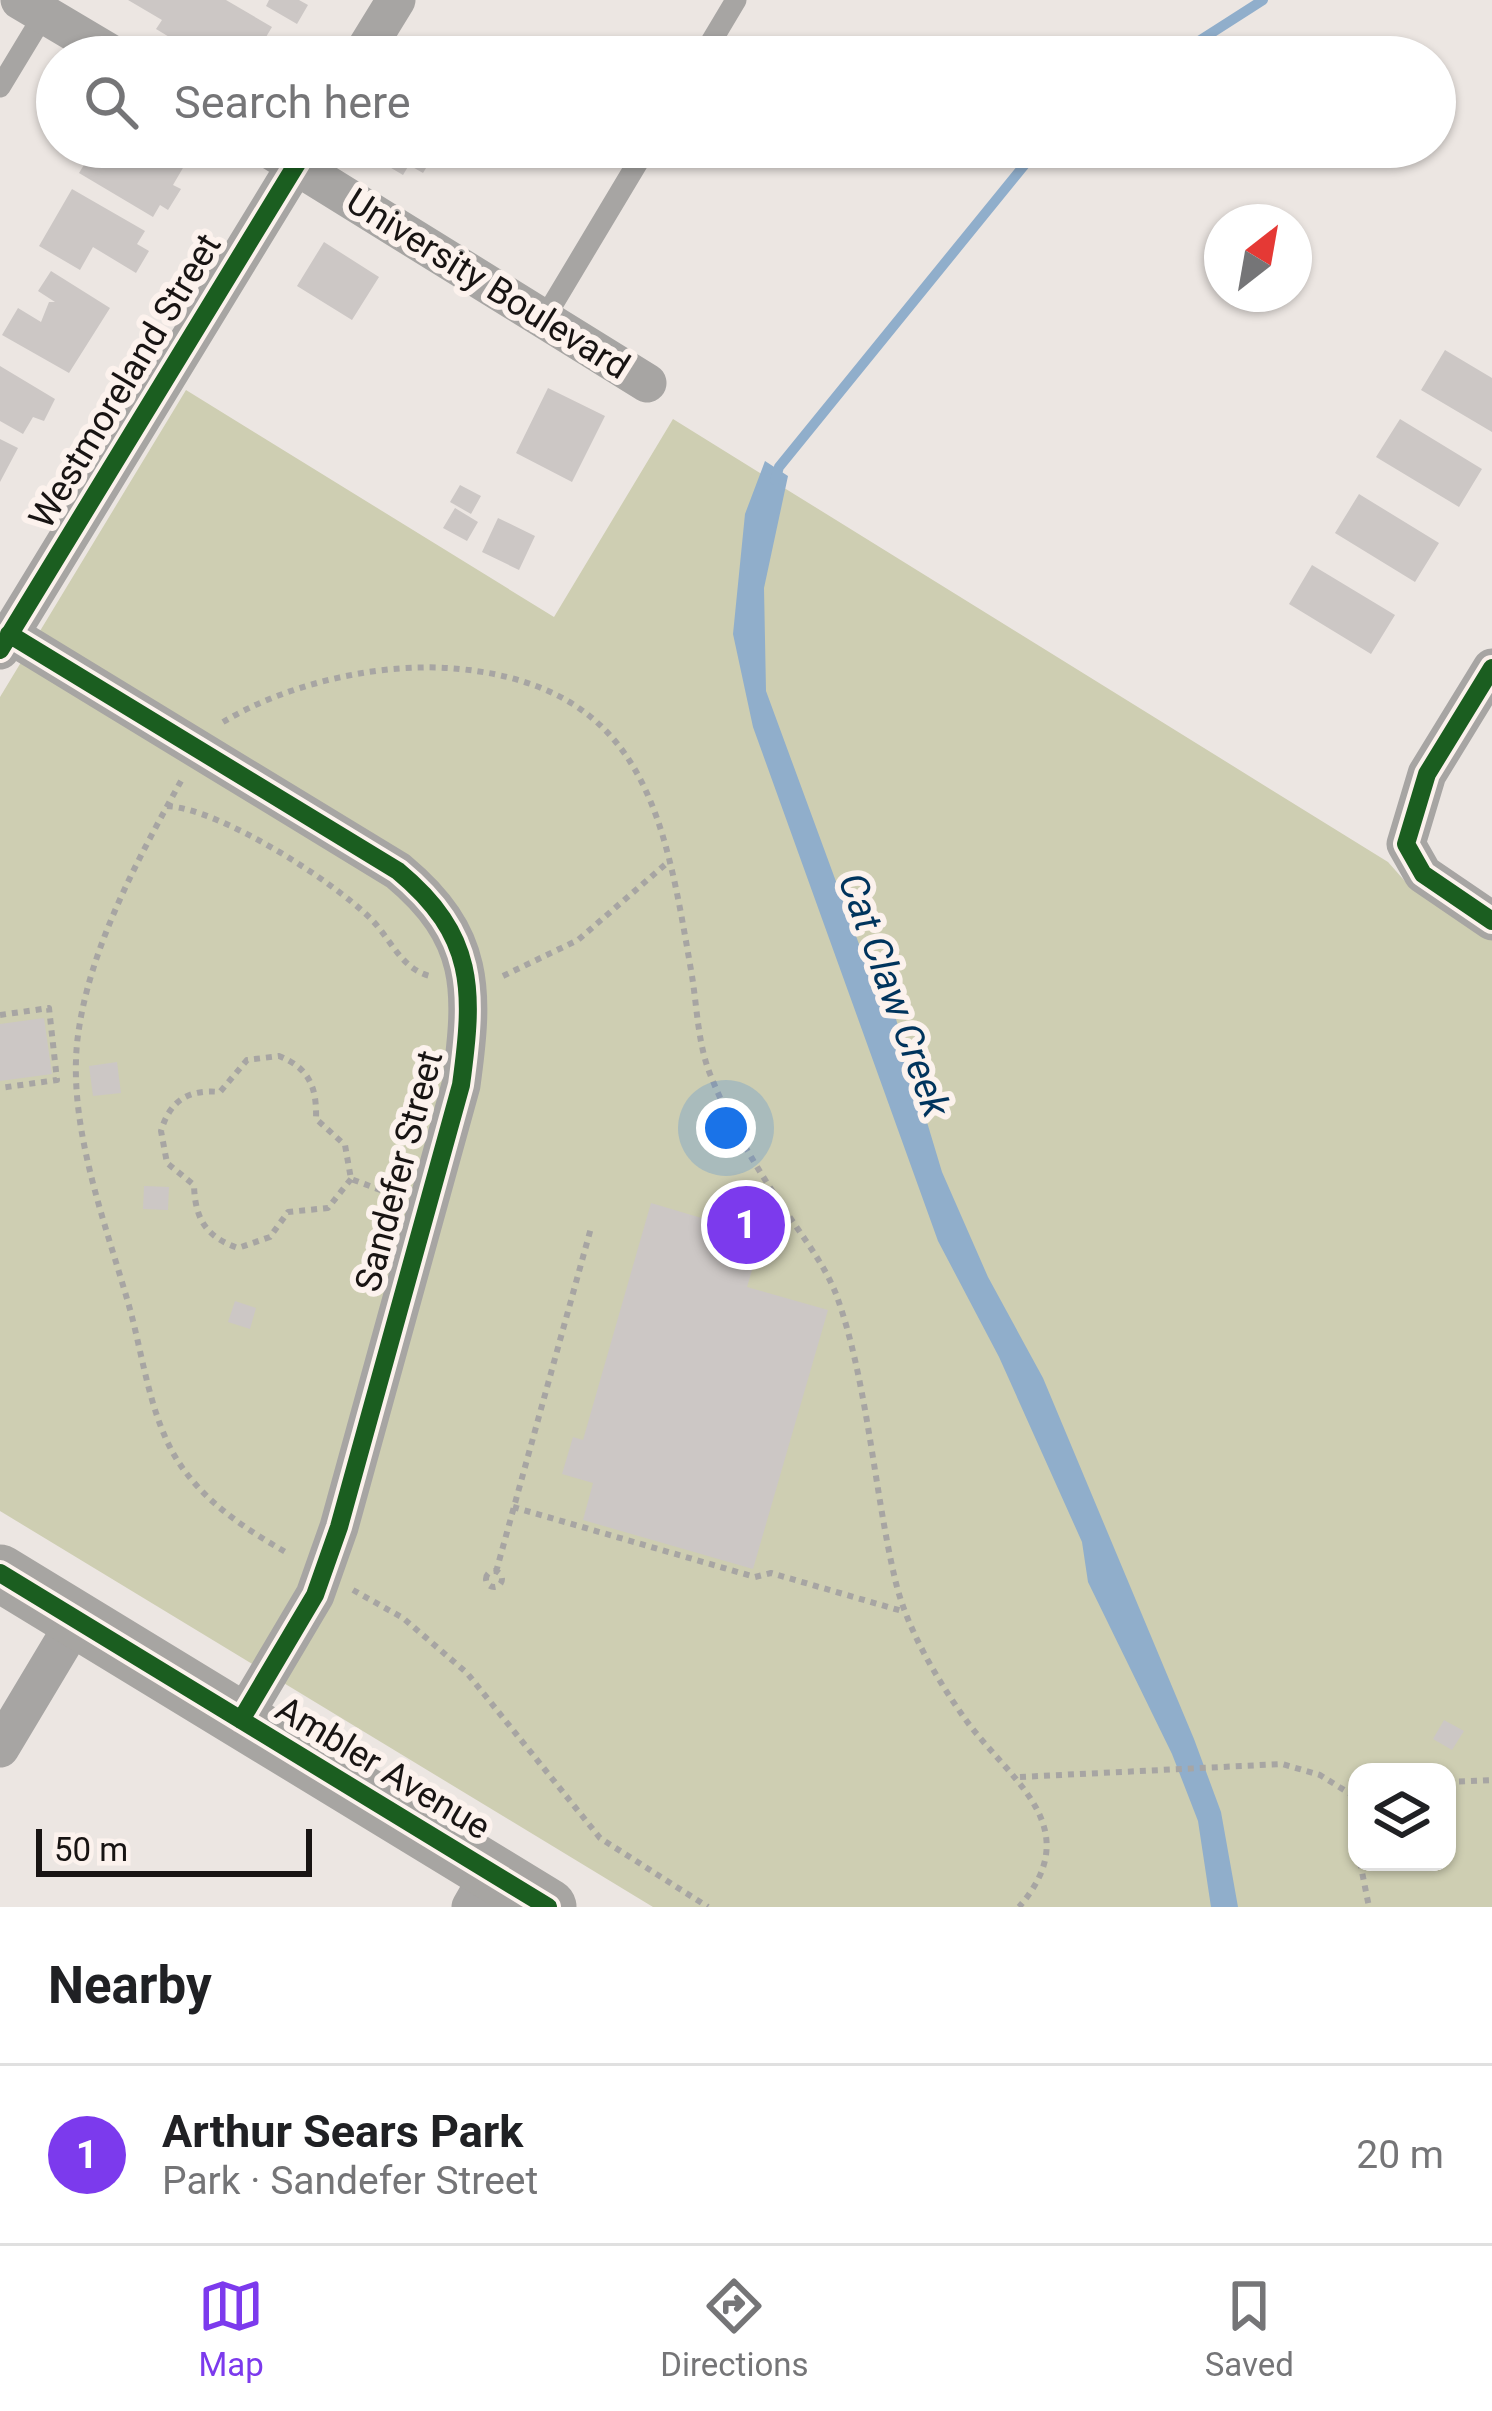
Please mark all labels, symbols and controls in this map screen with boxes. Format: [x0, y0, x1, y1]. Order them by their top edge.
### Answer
search box [36, 36, 1456, 168]
icon: search [78, 69, 144, 135]
text: Search here [174, 76, 411, 129]
street label: University Boulevard [339, 180, 637, 388]
north arrow [1204, 204, 1312, 312]
street label: Westmoreland Street [20, 226, 230, 536]
water label: Cat Claw Creek [829, 867, 960, 1125]
street label: Sandefer Street [347, 1046, 451, 1296]
your location [696, 1098, 756, 1158]
pin: 1 [707, 1180, 785, 1270]
street label: Ambler Avenue [268, 1688, 498, 1848]
map controls [1348, 1763, 1456, 1871]
button: layers [1348, 1763, 1456, 1871]
scale bar [36, 1823, 312, 1876]
text: 50 m [54, 1830, 128, 1869]
text: Nearby [48, 1956, 212, 2015]
text: Arthur Sears Park [162, 2105, 523, 2158]
text: 1 [76, 2132, 98, 2178]
text: 20 m [1356, 2132, 1444, 2178]
text: Park · Sandefer Street [162, 2158, 538, 2204]
tab: Map [198, 2273, 264, 2384]
tab: Directions [660, 2273, 809, 2384]
tab: Saved [1205, 2273, 1294, 2384]

